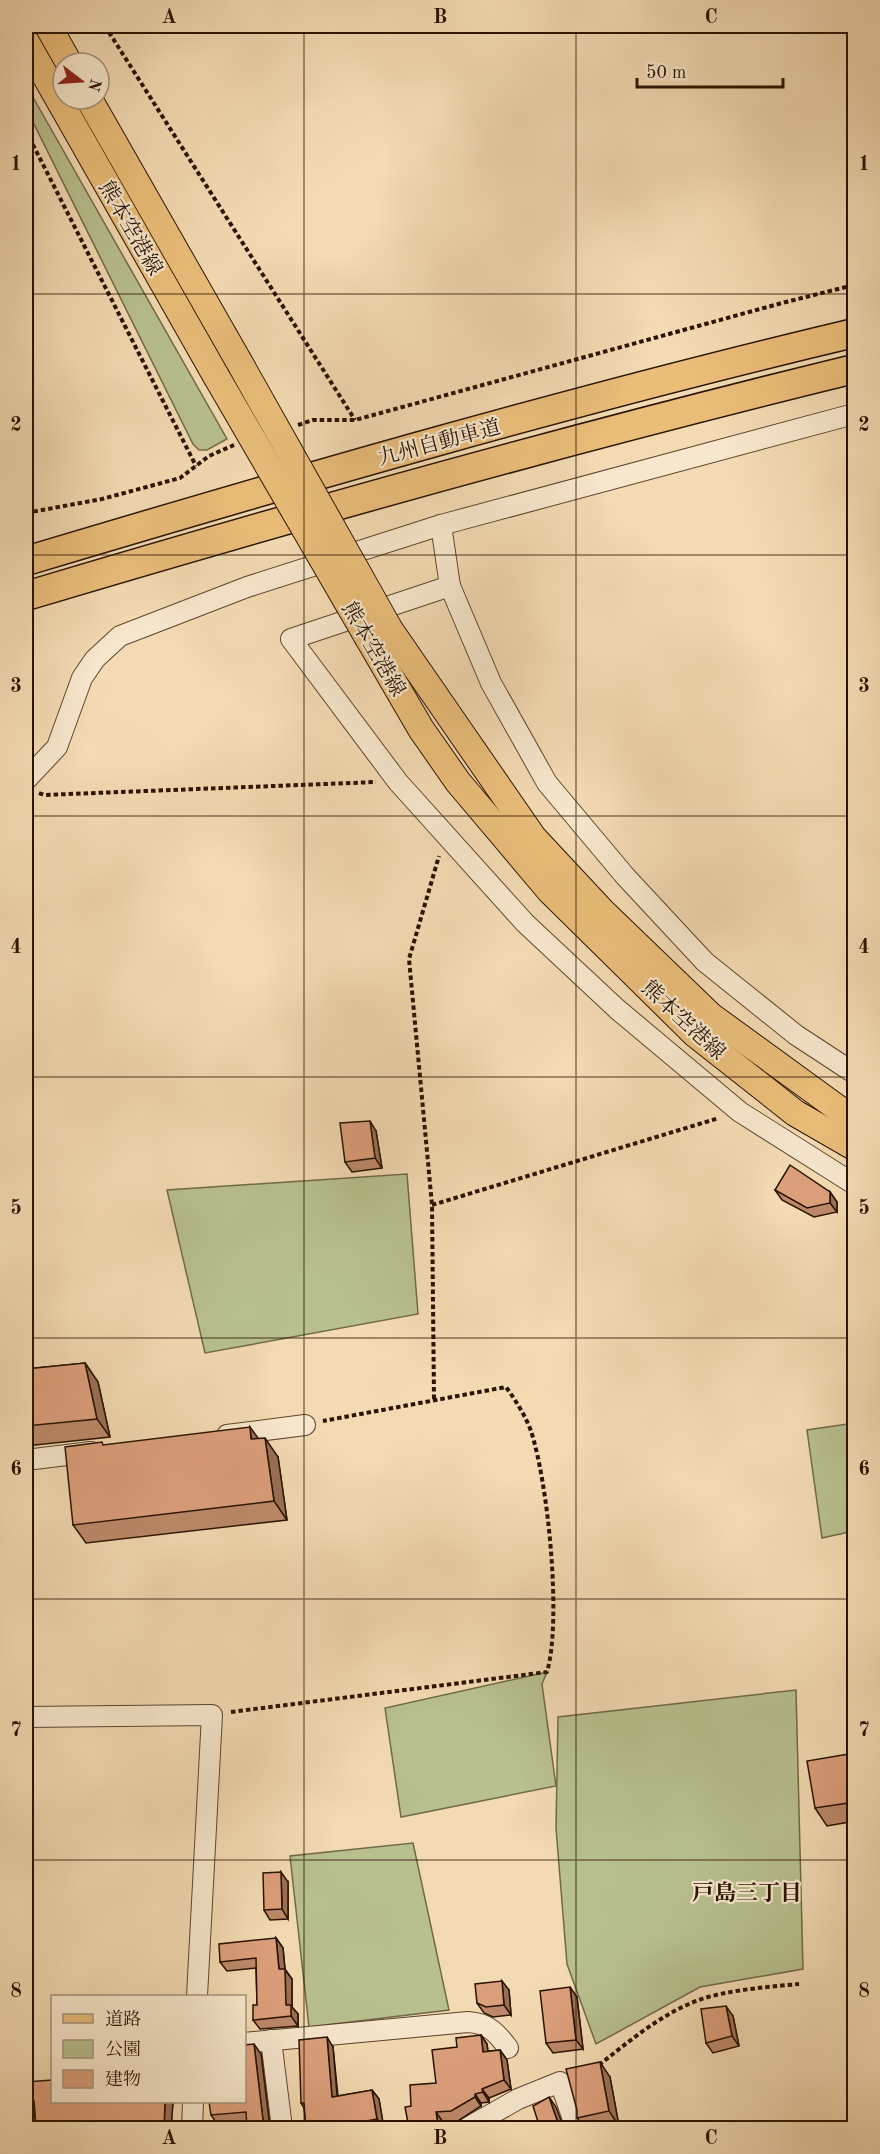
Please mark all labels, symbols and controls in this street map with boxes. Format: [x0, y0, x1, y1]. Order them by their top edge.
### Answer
text: A [161, 8, 177, 28]
text: B [433, 8, 447, 28]
text: C [704, 8, 718, 28]
north arrow [51, 51, 111, 111]
scale bar [637, 51, 782, 89]
text: 50 m [646, 64, 686, 82]
text: N [84, 77, 103, 94]
text: 1 [10, 155, 22, 175]
text: 1 [858, 155, 870, 175]
street label: 熊本空港線 [94, 177, 167, 279]
street label: 九州自動車道 [375, 415, 503, 470]
text: 2 [10, 416, 22, 436]
text: 2 [858, 416, 870, 436]
street label: 熊本空港線 [337, 598, 410, 700]
text: 3 [10, 677, 22, 697]
text: 3 [858, 677, 870, 697]
text: 4 [10, 938, 22, 958]
text: 4 [858, 938, 870, 958]
street label: 熊本空港線 [637, 976, 730, 1065]
text: 5 [10, 1198, 22, 1219]
text: 5 [858, 1198, 870, 1219]
text: 6 [10, 1460, 22, 1480]
text: 6 [858, 1460, 870, 1480]
text: 7 [10, 1721, 22, 1741]
text: 7 [858, 1721, 870, 1741]
district label: 戸島三丁目 [692, 1881, 802, 1905]
text: 8 [10, 1982, 22, 2002]
text: 8 [858, 1982, 870, 2002]
legend [51, 1995, 246, 2103]
text: 道路 [105, 2009, 141, 2029]
text: 公園 [105, 2040, 141, 2059]
text: 建物 [105, 2069, 141, 2089]
text: A [161, 2129, 177, 2149]
text: B [433, 2129, 447, 2149]
text: C [704, 2129, 718, 2149]

